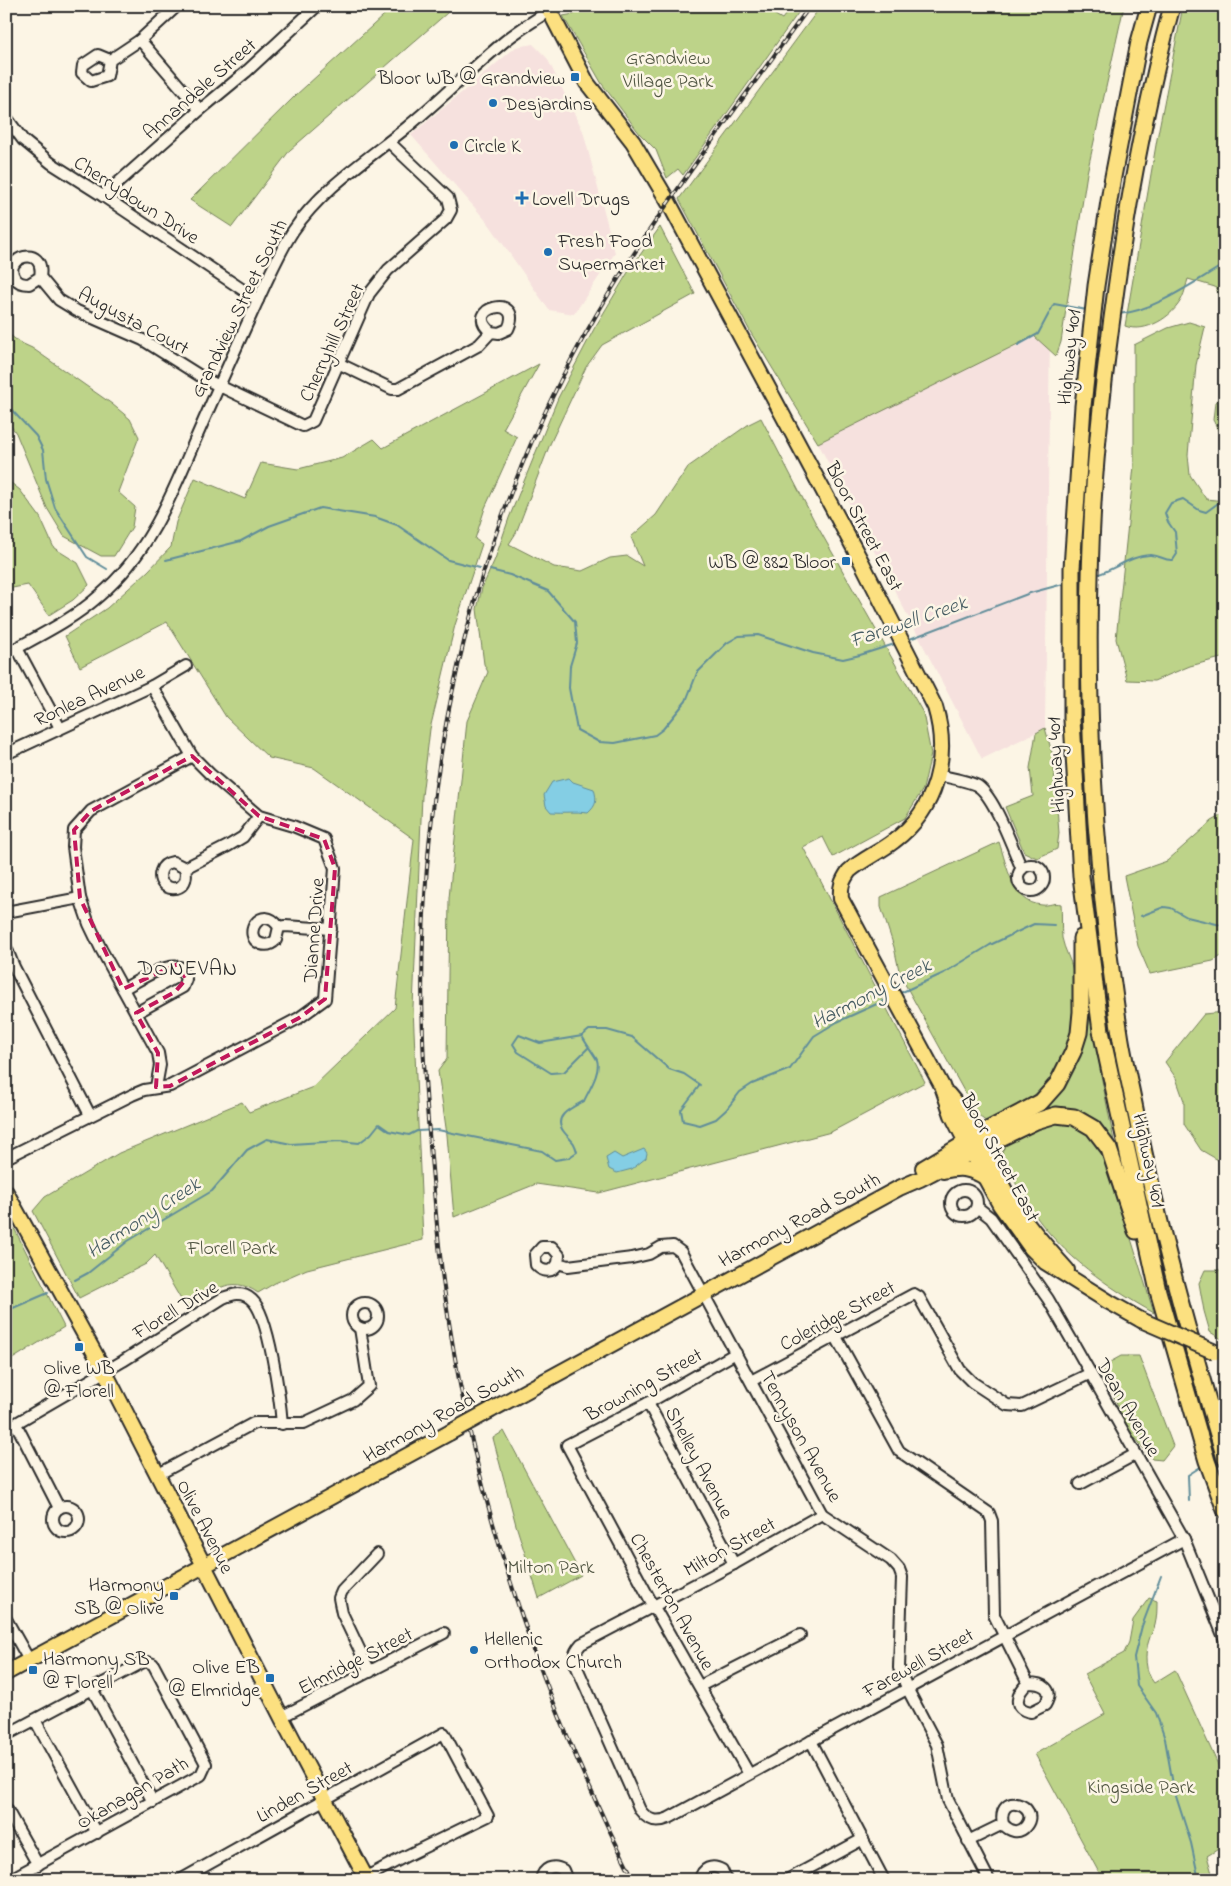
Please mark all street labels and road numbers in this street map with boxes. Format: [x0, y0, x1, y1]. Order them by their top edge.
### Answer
street label: Annandale Street [137, 32, 264, 148]
street label: Cherrydown Drive [67, 149, 204, 253]
street label: Grandview Street South [184, 215, 296, 403]
street label: Cherryhill Street [293, 279, 374, 407]
street label: Augusta Court [71, 281, 194, 365]
street label: Highway 401 [1051, 308, 1091, 407]
street label: Bloor Street East [816, 456, 909, 597]
street label: Ronlea Avenue [30, 659, 150, 736]
street label: Highway 401 [1040, 716, 1075, 814]
street label: Dianne Drive [297, 877, 334, 984]
street label: Bloor Street East [951, 1088, 1046, 1228]
street label: Highway 401 [1122, 1110, 1172, 1211]
street label: Harmony Road South [714, 1166, 886, 1276]
street label: Florell Drive [127, 1274, 225, 1349]
street label: Coleridge Street [775, 1274, 902, 1361]
street label: Browning Street [579, 1342, 709, 1432]
street label: Dean Avenue [1087, 1353, 1167, 1463]
street label: Harmony Road South [359, 1359, 530, 1471]
street label: Tennyson Avenue [752, 1366, 848, 1508]
street label: Shelley Avenue [656, 1402, 739, 1524]
street label: Olive Avenue [168, 1475, 240, 1579]
street label: Milton Street [679, 1511, 782, 1585]
street label: Chesterton Avenue [621, 1528, 721, 1676]
street label: Elmridge Street [294, 1621, 419, 1705]
street label: Farewell Street [857, 1622, 980, 1707]
street label: Okanagan Path [72, 1750, 195, 1839]
street label: Linden Street [252, 1755, 359, 1832]

